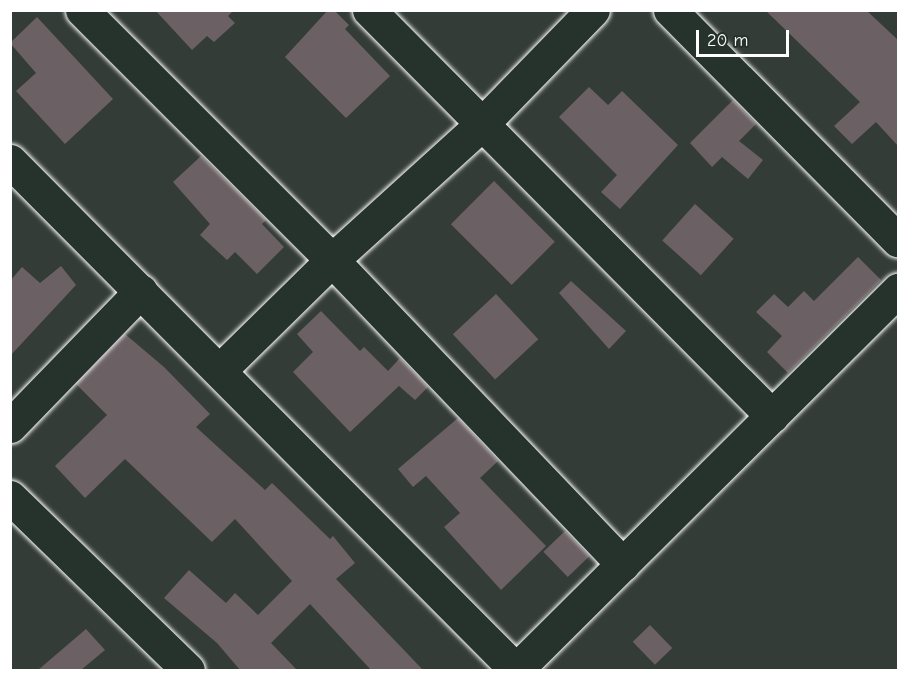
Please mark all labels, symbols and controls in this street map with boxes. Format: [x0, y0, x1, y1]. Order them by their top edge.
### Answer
scale bar [699, 18, 792, 56]
text: 20 m [707, 30, 748, 51]

